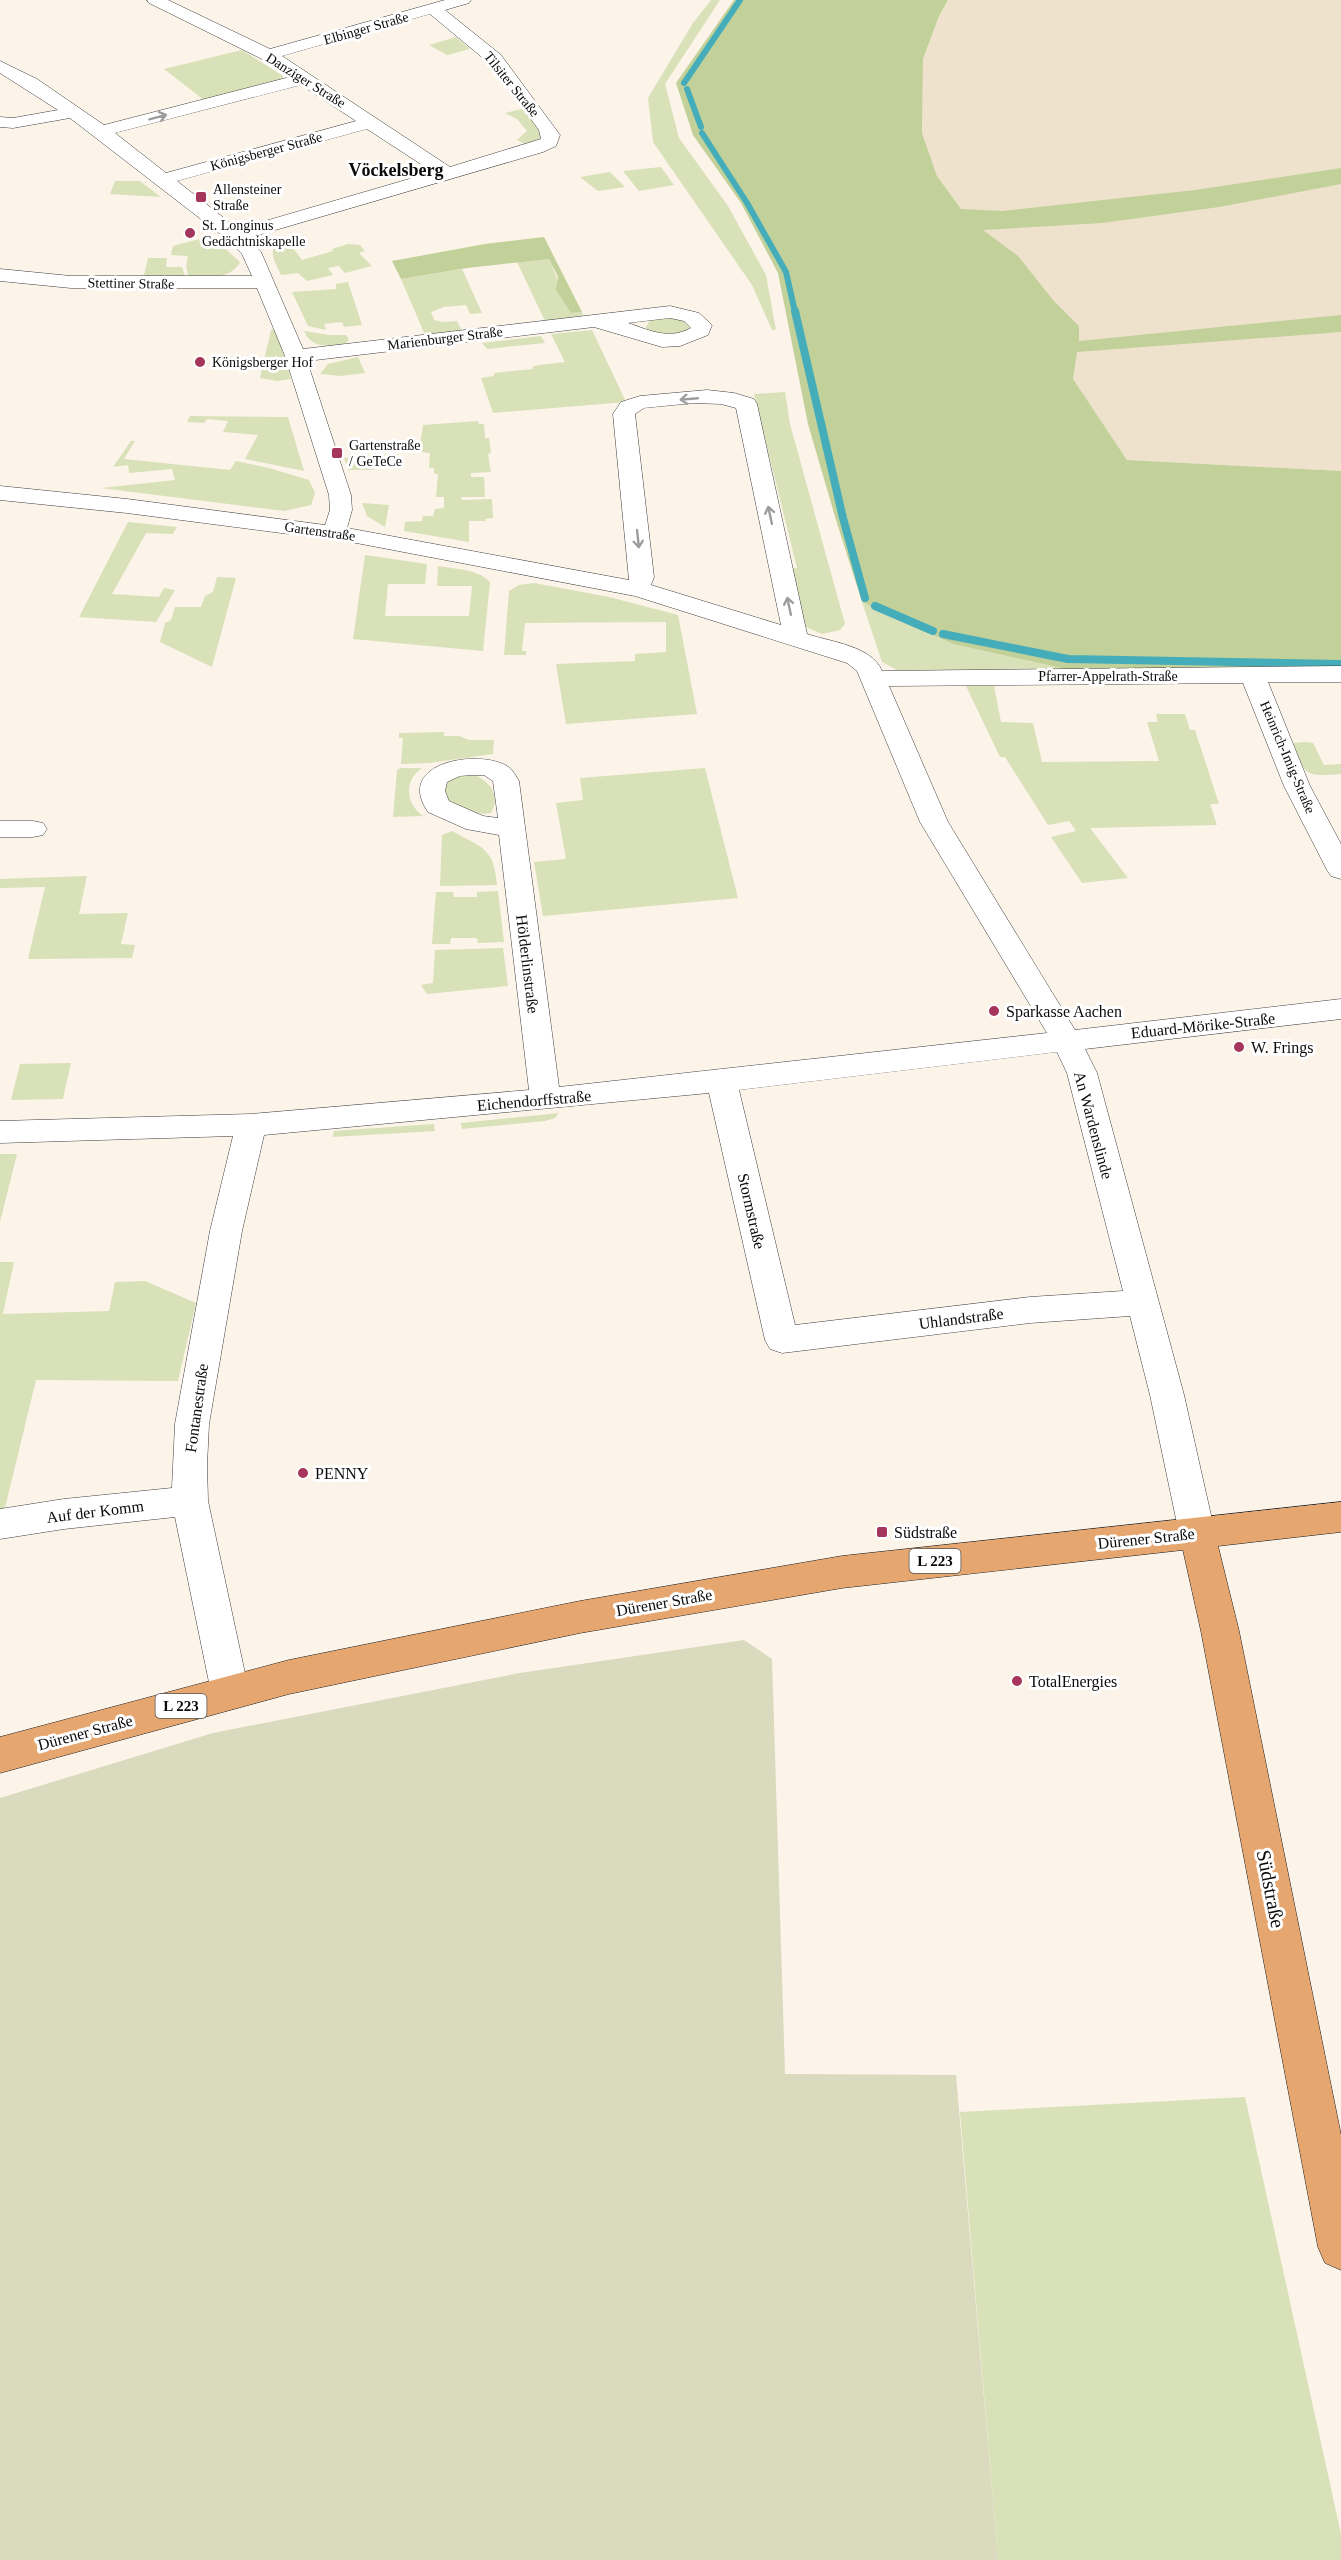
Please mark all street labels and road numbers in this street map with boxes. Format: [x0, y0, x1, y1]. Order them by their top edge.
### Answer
street label: Elbinger Straße [322, 9, 410, 48]
street label: Tilsiter Straße [481, 49, 542, 120]
street label: Danziger Straße [263, 50, 348, 111]
street label: Königsberger Straße [209, 129, 324, 174]
street label: Stettiner Straße [88, 275, 174, 292]
street label: Marienburger Straße [387, 324, 504, 353]
street label: Gartenstraße [283, 519, 356, 544]
street label: Pfarrer-Appelrath-Straße [1038, 669, 1178, 684]
street label: Heinrich-Imig-Straße [1257, 699, 1318, 816]
street label: Hölderlinstraße [513, 914, 542, 1014]
street label: Eduard-Mörike-Straße [1130, 1009, 1276, 1042]
street label: An Wardenslinde [1071, 1069, 1116, 1181]
street label: Eichendorffstraße [476, 1087, 592, 1114]
street label: Stormstraße [735, 1172, 768, 1251]
street label: Uhlandstraße [918, 1305, 1004, 1332]
street label: Fontanestraße [182, 1362, 211, 1454]
street label: Auf der Komm [46, 1497, 145, 1526]
street label: Dürener Straße [1097, 1525, 1195, 1552]
road number: L 223 [910, 1549, 960, 1573]
street label: Dürener Straße [615, 1586, 713, 1619]
road number: L 223 [156, 1694, 207, 1718]
street label: Dürener Straße [36, 1712, 134, 1753]
street label: Südstraße [1253, 1848, 1289, 1930]

